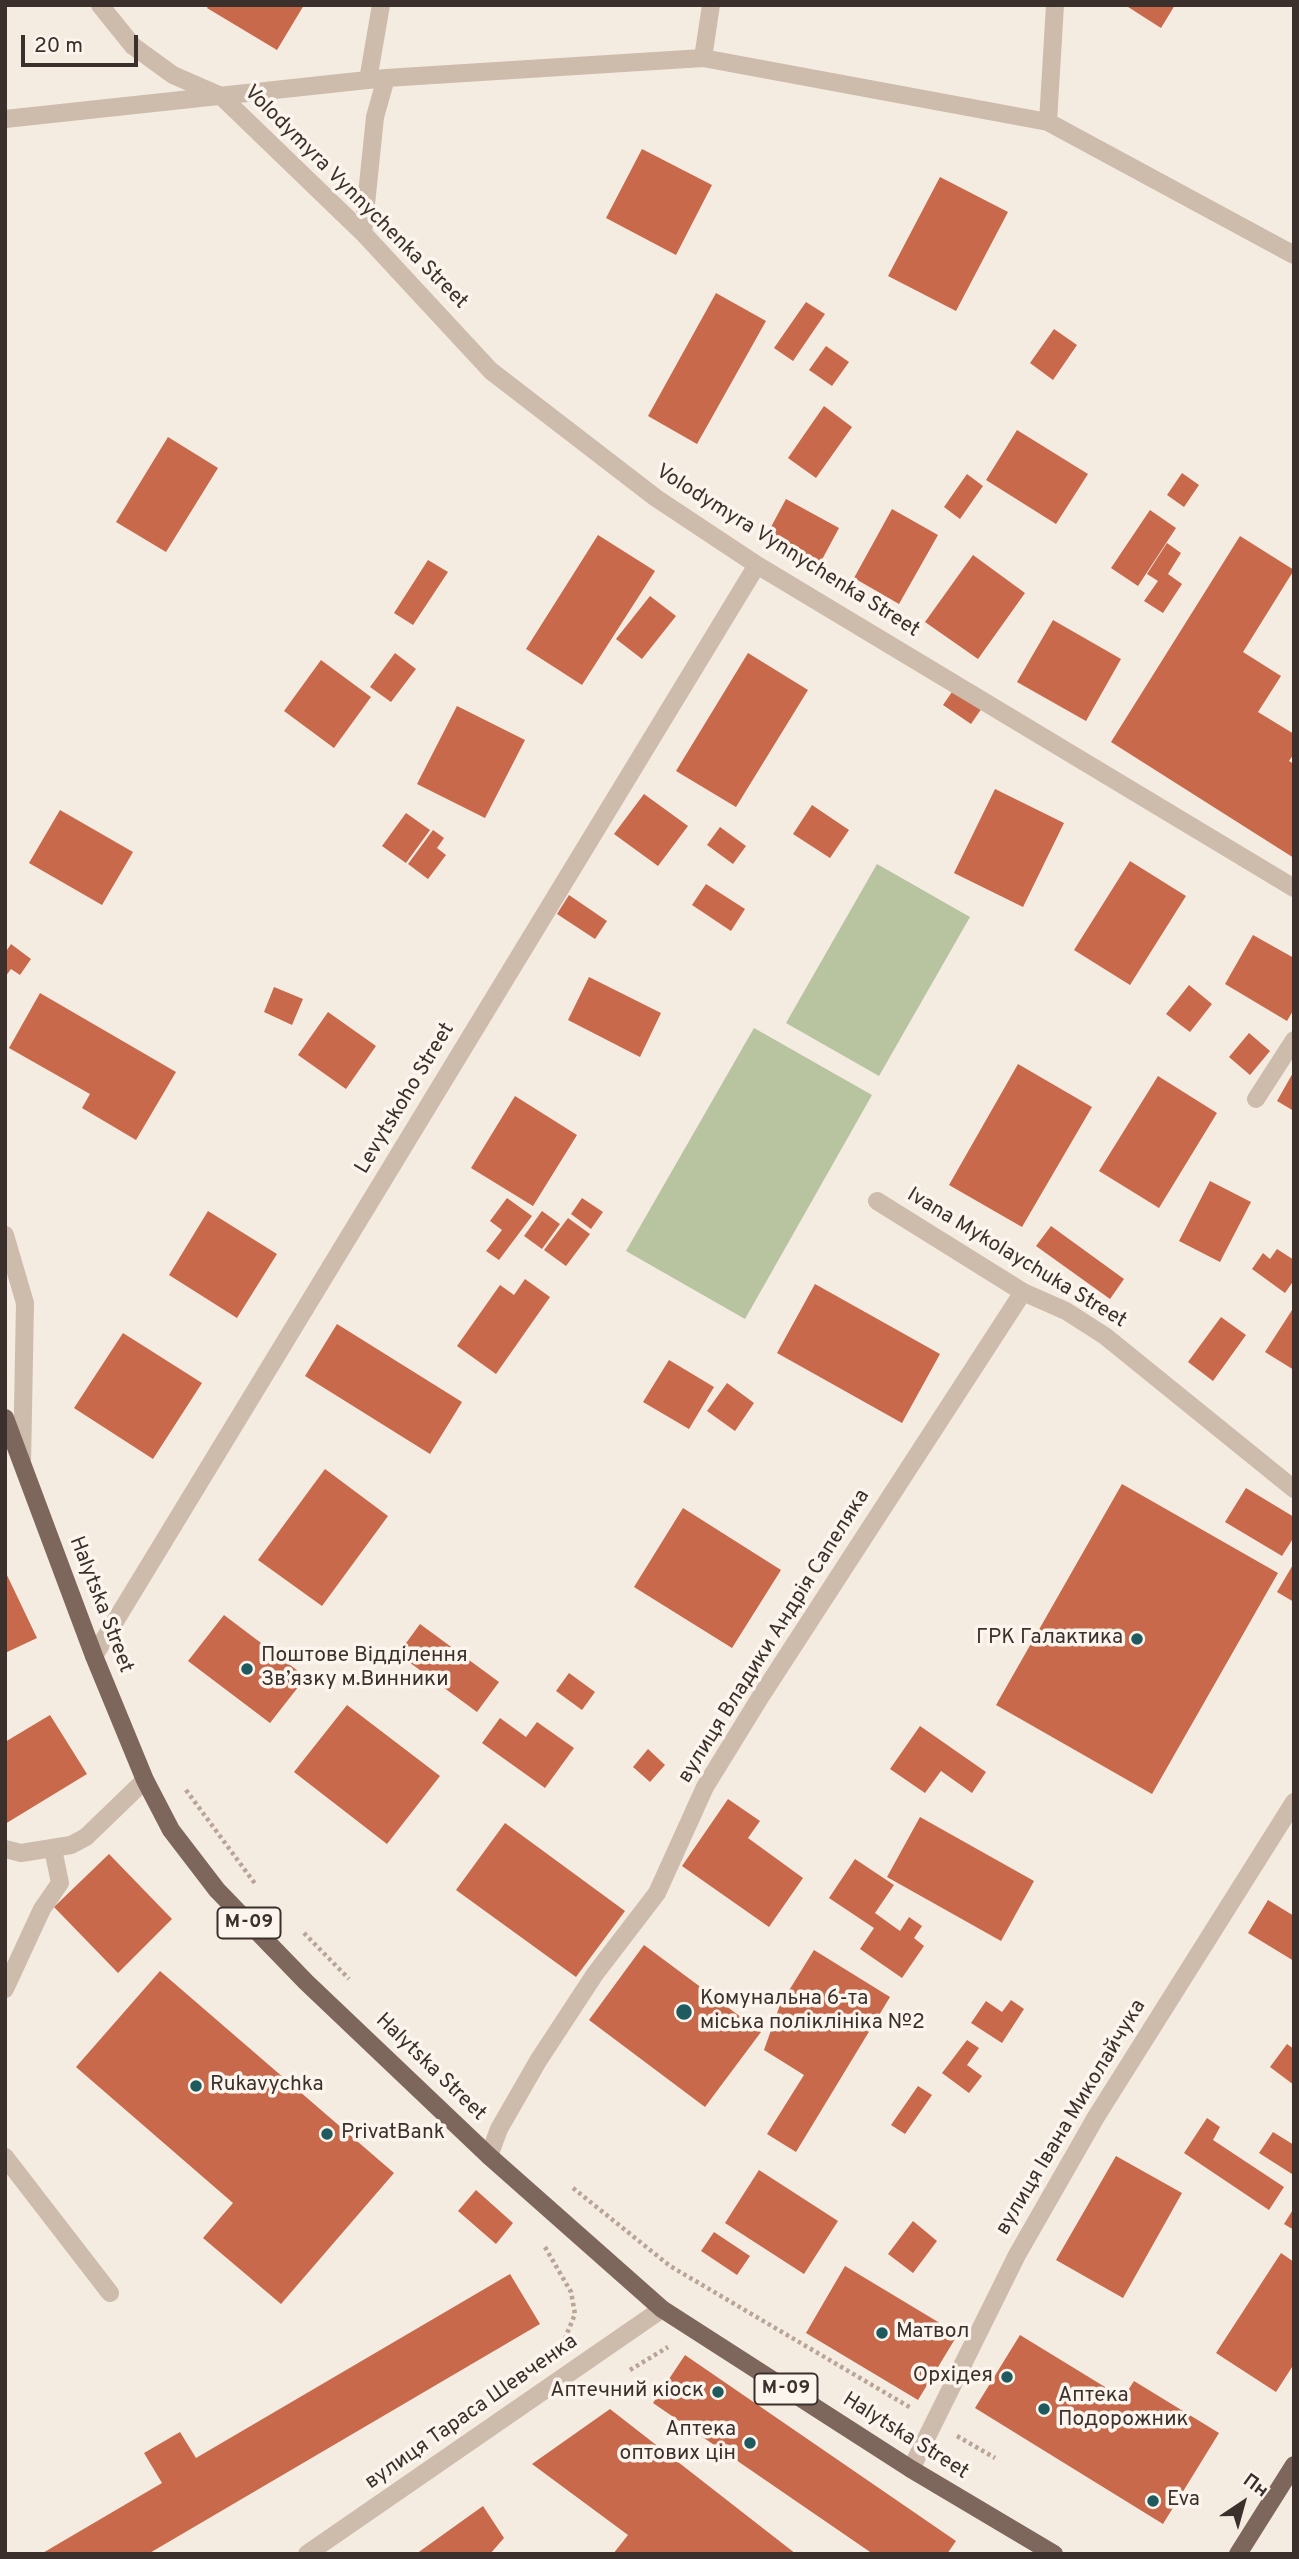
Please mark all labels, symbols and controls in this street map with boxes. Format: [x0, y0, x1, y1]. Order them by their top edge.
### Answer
scale bar [24, 21, 142, 65]
text: 20 m [34, 33, 83, 60]
street label: Volodymyra Vynnychenka Street [238, 81, 472, 315]
street label: Volodymyra Vynnychenka Street [650, 460, 924, 644]
street label: Levytskoho Street [351, 1019, 461, 1179]
street label: Ivana Mykolaychuka Street [902, 1183, 1130, 1335]
street label: вулиця Владики Андрія Сапеляка [674, 1485, 876, 1789]
street label: Halytska Street [62, 1533, 138, 1677]
place label: ГРК Галактика [976, 1626, 1123, 1652]
marker: ГРК Галактика [1129, 1631, 1145, 1647]
place label: Поштове Відділення Зв’язку м.Винники [261, 1644, 468, 1694]
marker: Поштове Відділення Зв’язку м.Винники [239, 1661, 255, 1677]
road number: М-09 [218, 1908, 280, 1938]
place label: Комунальна 6-та міська поліклініка №2 [700, 1987, 925, 2037]
street label: вулиця Івана Миколайчука [992, 1996, 1152, 2240]
marker: Комунальна 6-та міська поліклініка №2 [674, 2002, 694, 2022]
street label: Halytska Street [369, 2009, 491, 2127]
place label: Rukavychka [210, 2073, 323, 2099]
marker: Rukavychka [188, 2078, 204, 2094]
place label: PrivatBank [341, 2121, 445, 2147]
marker: PrivatBank [319, 2126, 335, 2142]
place label: Матвол [896, 2320, 969, 2346]
marker: Матвол [874, 2325, 890, 2341]
street label: вулиця Тараса Шевченка [361, 2330, 583, 2496]
place label: Орхідея [913, 2364, 993, 2390]
marker: Орхідея [999, 2369, 1015, 2385]
road number: М-09 [754, 2374, 818, 2404]
place label: Аптечний кіоск [550, 2379, 704, 2405]
marker: Аптечний кіоск [710, 2384, 726, 2400]
place label: Аптека Подорожник [1058, 2384, 1189, 2434]
street label: Halytska Street [837, 2388, 973, 2486]
marker: Аптека Подорожник [1036, 2401, 1052, 2417]
place label: Аптека оптових цін [620, 2418, 736, 2468]
marker: Аптека оптових цін [742, 2435, 758, 2451]
north arrow [1208, 2468, 1278, 2538]
text: Пн [1238, 2469, 1273, 2503]
place label: Eva [1167, 2488, 1200, 2514]
marker: Eva [1145, 2493, 1161, 2509]

